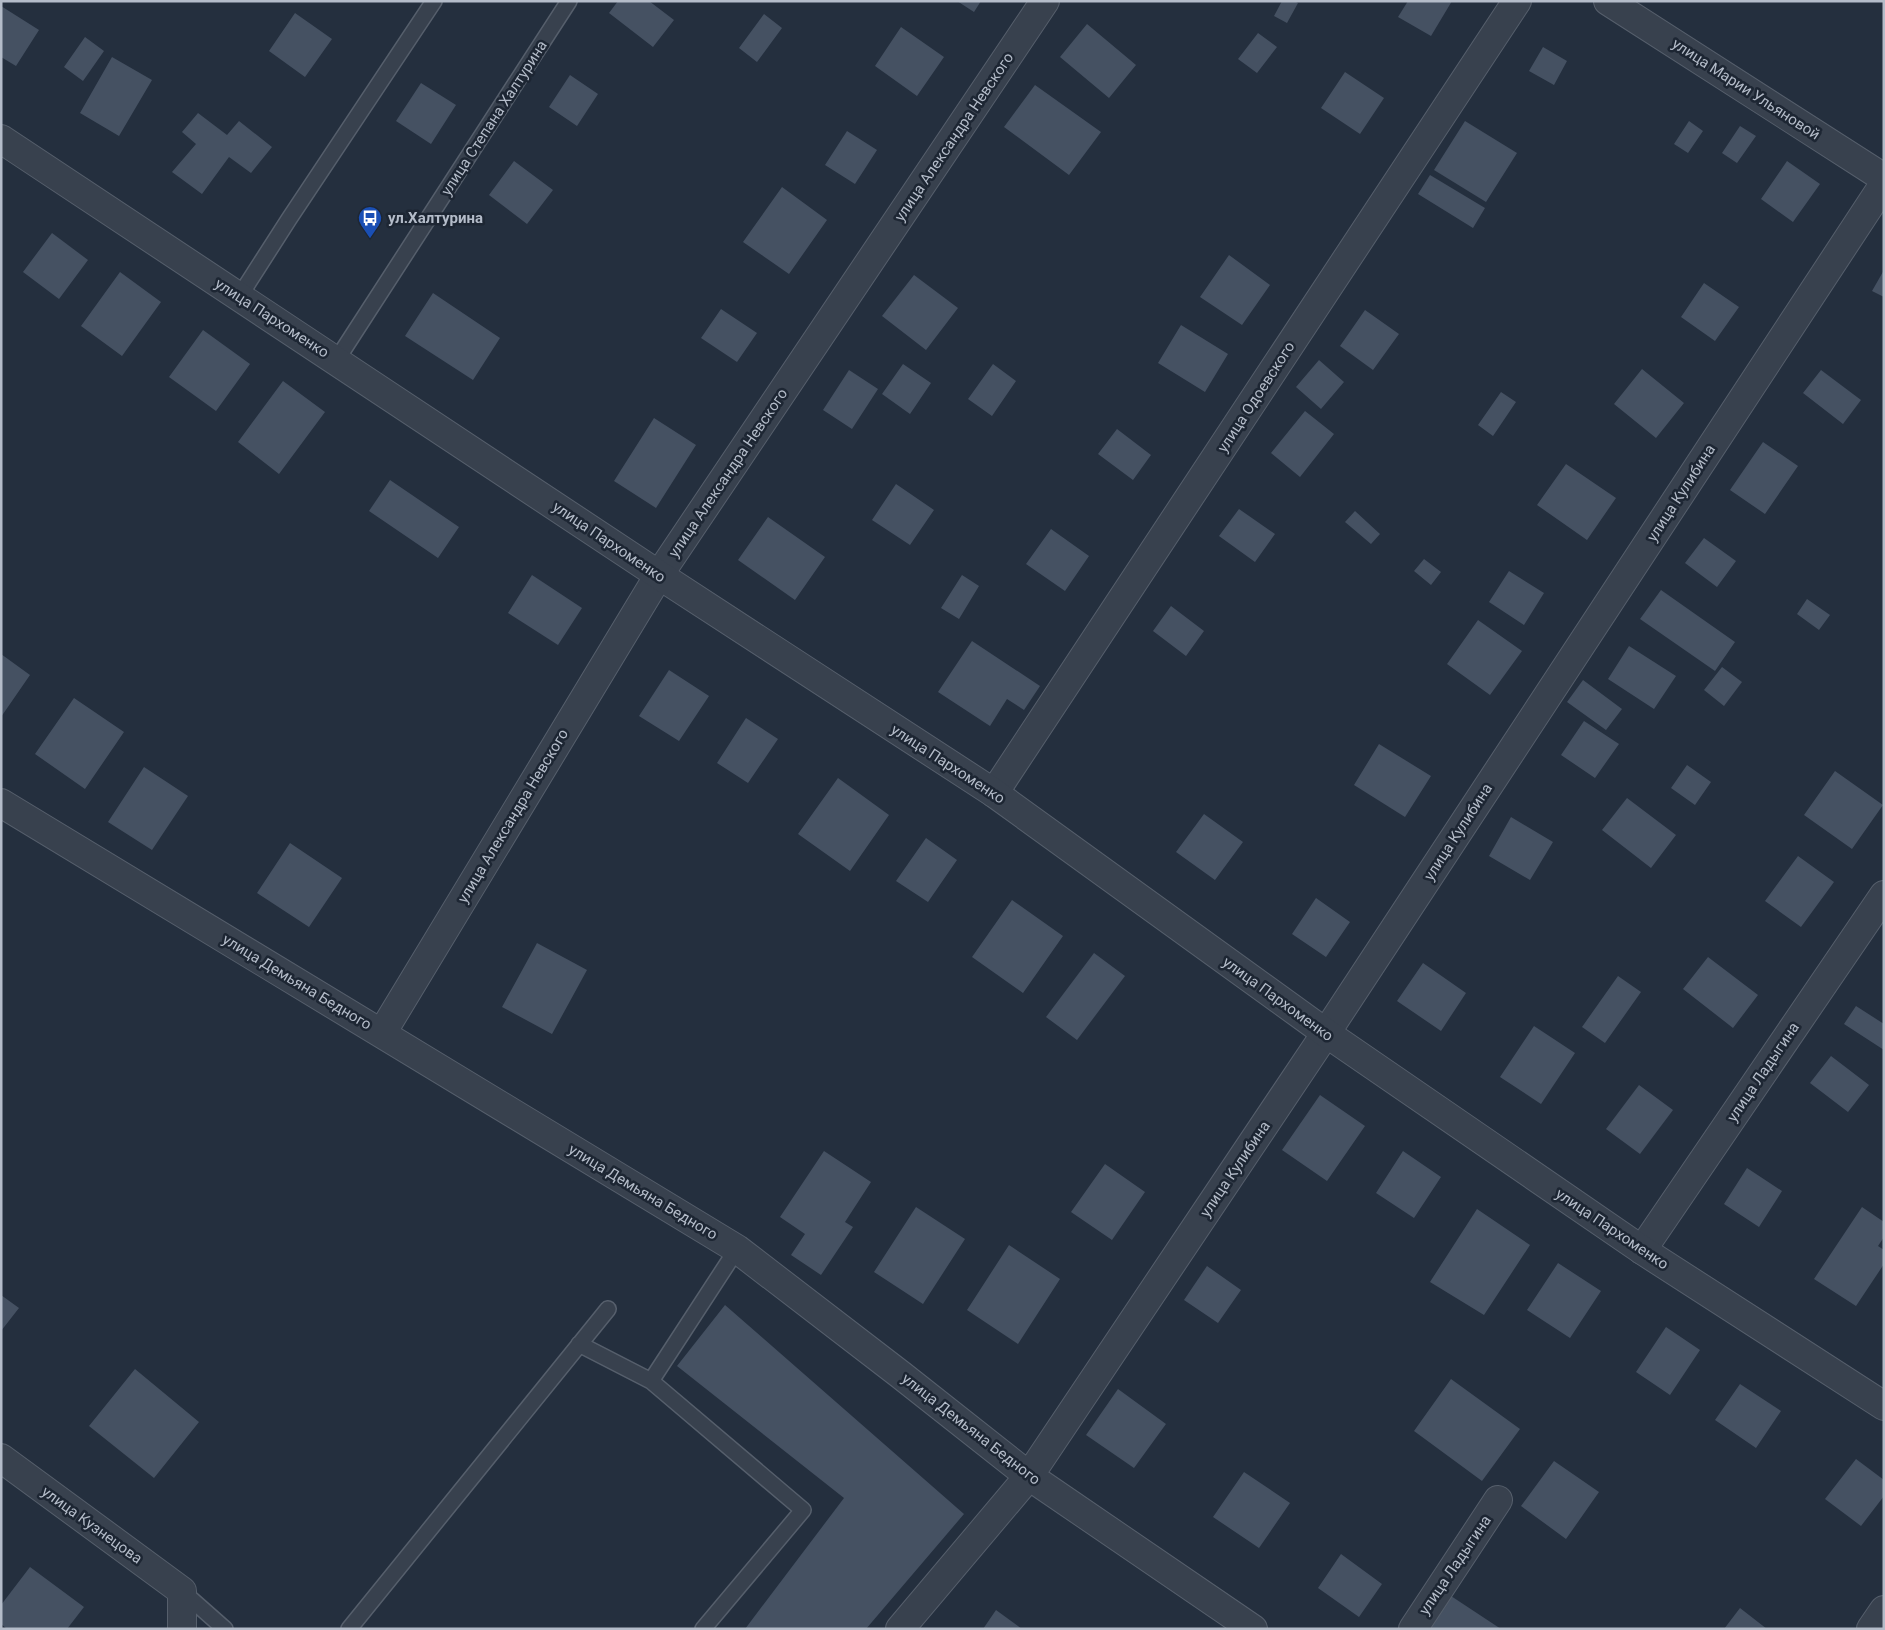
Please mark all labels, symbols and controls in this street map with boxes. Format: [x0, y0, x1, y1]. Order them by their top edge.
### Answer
street label: улица Марии Ульяновой [1669, 34, 1823, 144]
street label: улица Степана Халтурина [437, 37, 551, 199]
street label: улица Александра Невского [891, 49, 1017, 225]
bus stop icon: ул.Халтурина [357, 205, 383, 239]
place label: ул.Халтурина [388, 209, 483, 227]
street label: улица Пархоменко [212, 274, 332, 362]
street label: улица Одоевского [1213, 338, 1299, 456]
street label: улица Александра Невского [665, 385, 791, 561]
street label: улица Кулибина [1643, 441, 1719, 545]
street label: улица Пархоменко [549, 498, 669, 586]
street label: улица Пархоменко [888, 720, 1008, 808]
street label: улица Александра Невского [454, 726, 572, 906]
street label: улица Кулибина [1420, 780, 1496, 884]
street label: улица Демьяна Бедного [219, 930, 375, 1034]
street label: улица Пархоменко [1219, 953, 1337, 1045]
street label: улица Ладыгина [1723, 1019, 1803, 1125]
street label: улица Кулибина [1196, 1118, 1274, 1220]
street label: улица Демьяна Бедного [565, 1140, 721, 1244]
street label: улица Пархоменко [1552, 1185, 1672, 1273]
street label: улица Демьяна Бедного [898, 1369, 1044, 1489]
street label: улица Кузнецова [38, 1483, 146, 1567]
street label: улица Ладыгина [1415, 1512, 1495, 1618]

